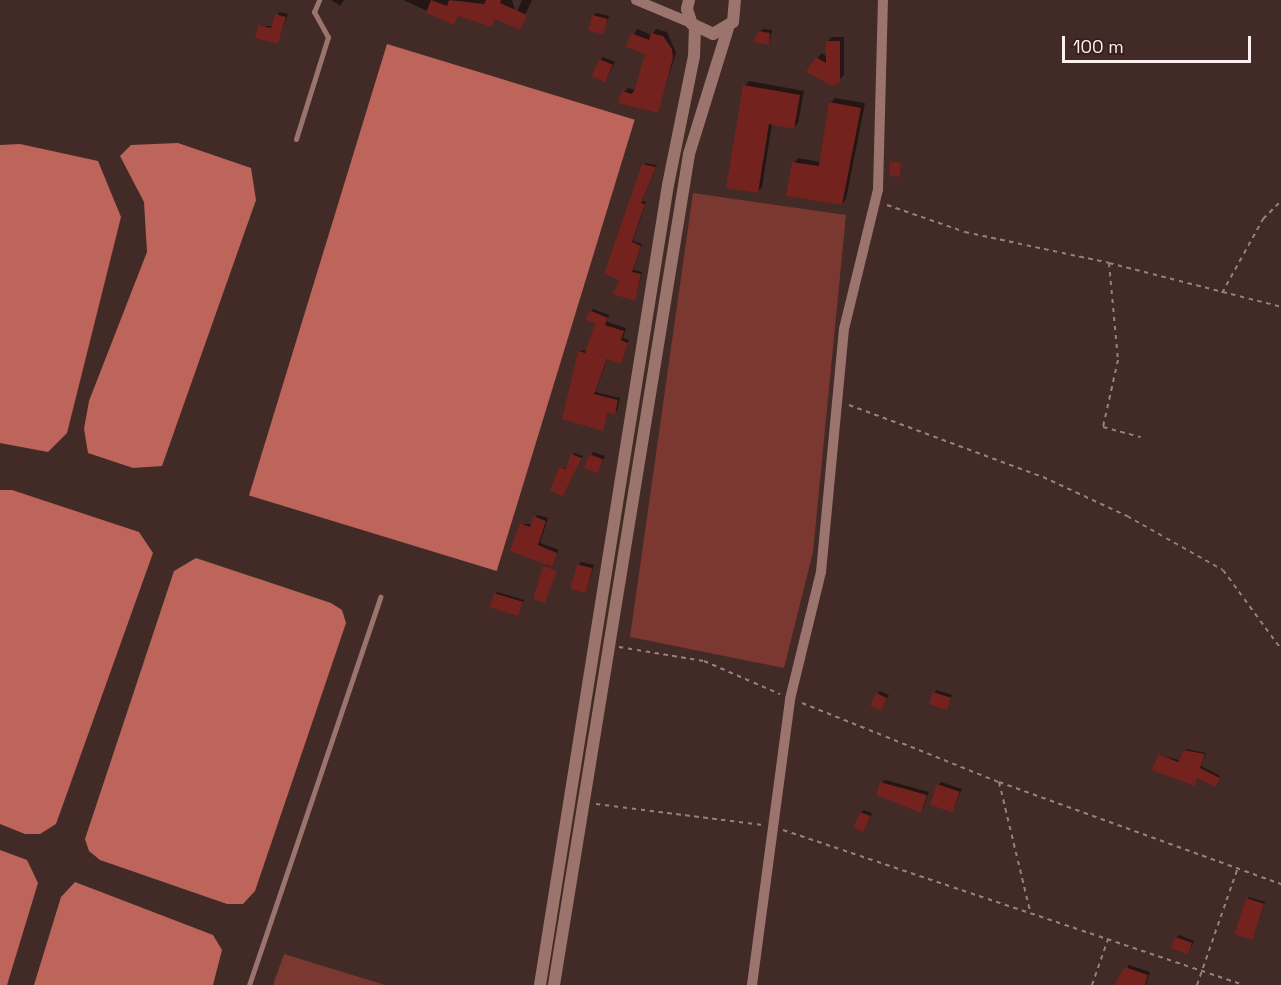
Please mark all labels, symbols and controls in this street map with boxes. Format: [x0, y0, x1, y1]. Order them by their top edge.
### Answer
scale bar [1065, 24, 1254, 62]
text: 100 m [1073, 35, 1124, 58]

